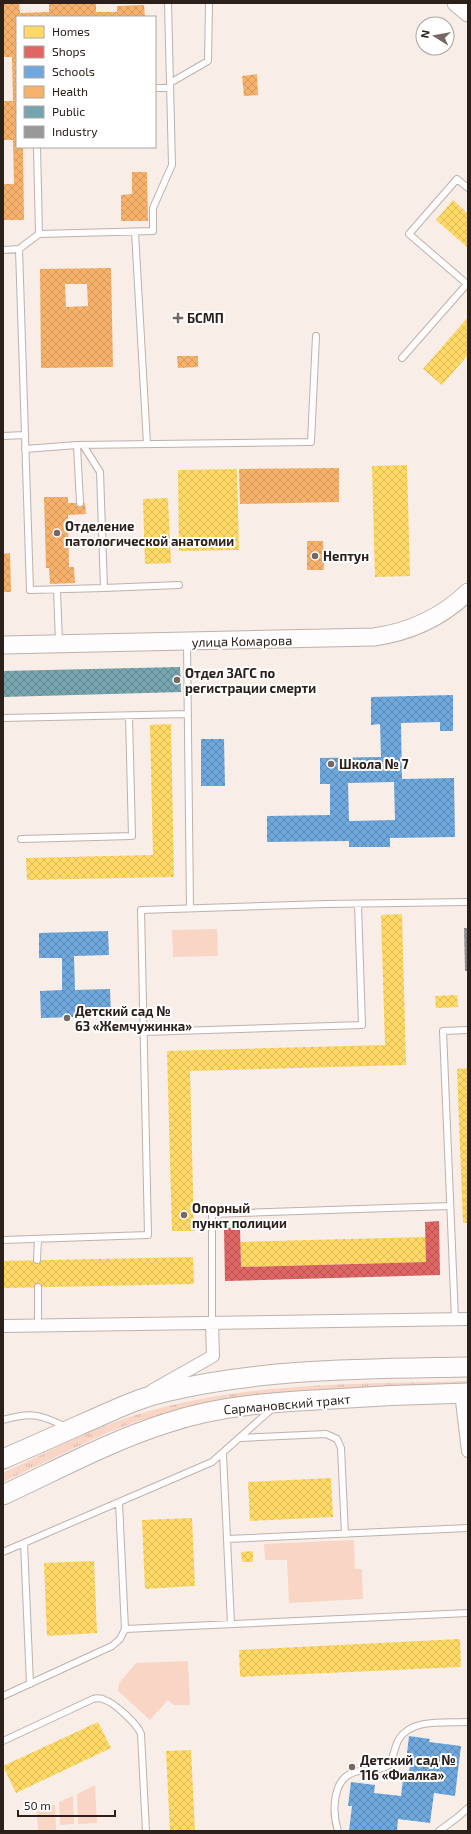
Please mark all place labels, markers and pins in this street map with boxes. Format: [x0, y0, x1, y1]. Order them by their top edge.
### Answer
place label: БСМП [187, 310, 224, 326]
marker: БСМП [172, 312, 184, 324]
place label: Отделение патологической анатомии [65, 518, 234, 549]
marker: Отделение патологической анатомии [52, 528, 62, 538]
place label: Нептун [323, 548, 369, 564]
marker: Нептун [310, 551, 320, 561]
place label: Отдел ЗАГС по регистрации смерти [185, 665, 316, 696]
marker: Отдел ЗАГС по регистрации смерти [172, 675, 182, 685]
place label: Школа № 7 [339, 756, 409, 772]
marker: Школа № 7 [326, 759, 336, 769]
place label: Детский сад № 63 «Жемчужинка» [75, 1003, 192, 1034]
marker: Детский сад № 63 «Жемчужинка» [62, 1013, 72, 1023]
place label: Опорный пункт полиции [192, 1200, 287, 1231]
marker: Опорный пункт полиции [179, 1210, 189, 1220]
place label: Детский сад № 116 «Фиалка» [360, 1752, 456, 1783]
marker: Детский сад № 116 «Фиалка» [347, 1762, 357, 1772]

